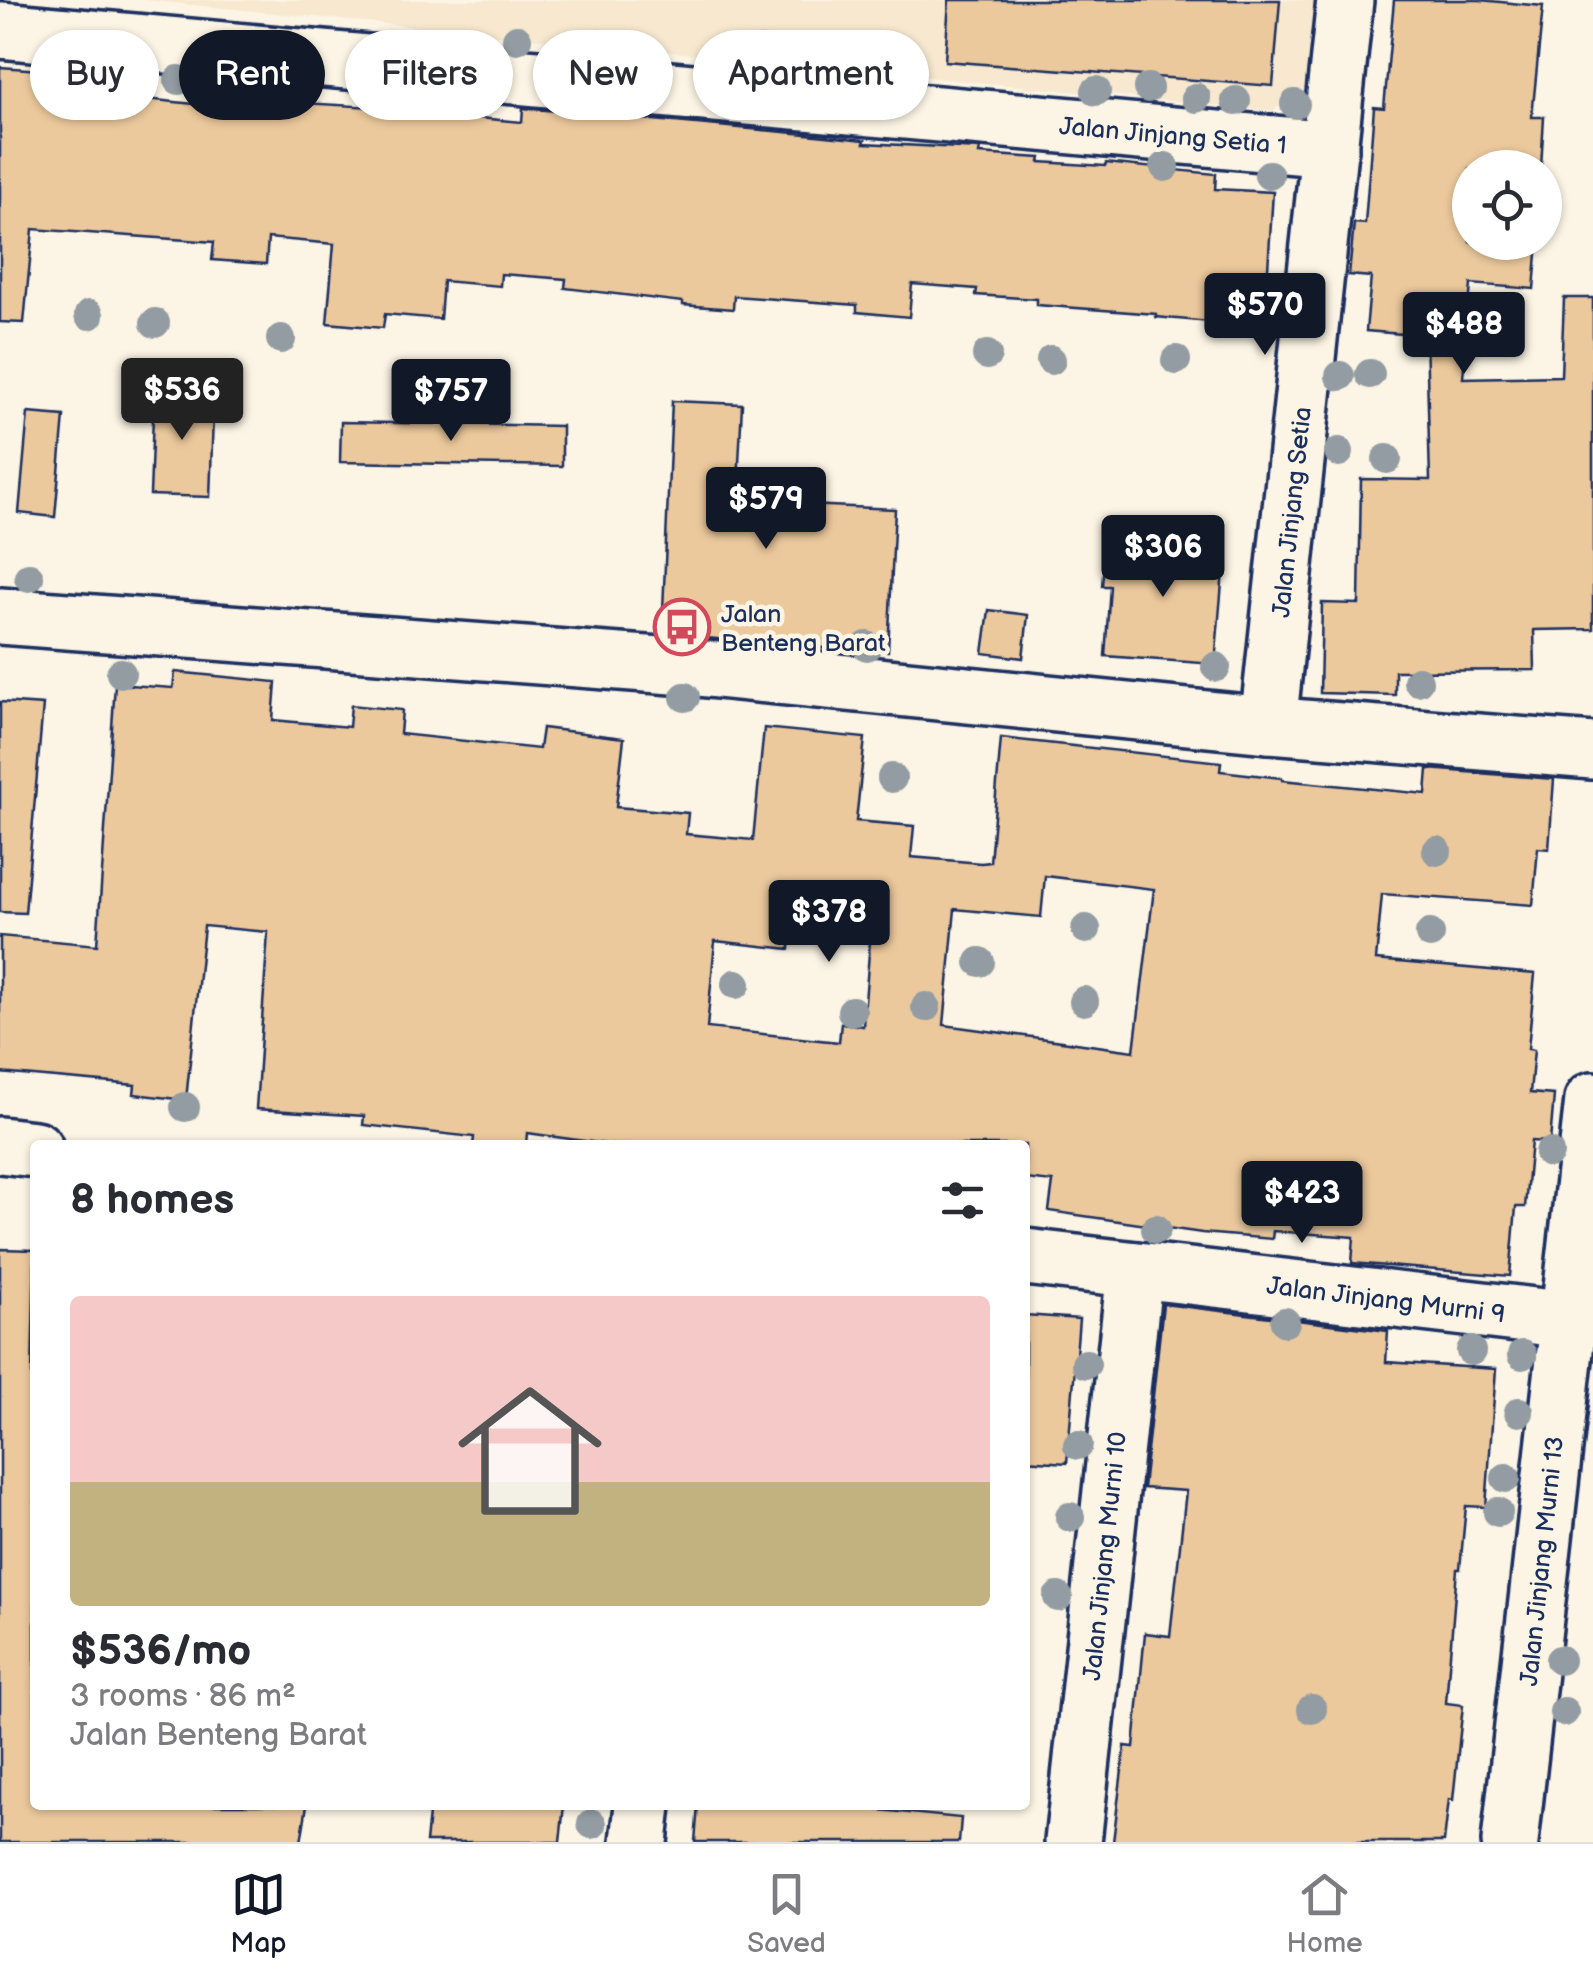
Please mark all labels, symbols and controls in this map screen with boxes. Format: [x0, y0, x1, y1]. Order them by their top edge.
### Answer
chip: Buy [30, 30, 159, 120]
chip: Rent [179, 30, 325, 120]
chip: Filters [345, 30, 513, 120]
chip: New [533, 30, 673, 120]
chip: Apartment [693, 30, 929, 120]
street label: Jalan Jinjang Setia 1 [1058, 111, 1288, 162]
map controls [1452, 150, 1562, 260]
button: locate [1452, 150, 1562, 260]
pin: $570 [1206, 273, 1324, 358]
text: $570 [1226, 286, 1304, 325]
pin: $488 [1405, 292, 1523, 377]
text: $488 [1425, 305, 1503, 344]
pin: $536 [123, 358, 241, 443]
pin: $757 [392, 359, 510, 444]
text: $536 [143, 371, 221, 410]
text: $757 [414, 372, 488, 411]
street label: Jalan Jinjang Setia [1266, 405, 1319, 619]
pin: $579 [707, 467, 825, 552]
text: $579 [728, 480, 804, 519]
pin: $306 [1104, 515, 1222, 600]
text: $306 [1123, 528, 1203, 567]
bus stop icon: Jalan Benteng Barat [652, 597, 712, 657]
place label: Jalan Benteng Barat [721, 599, 886, 659]
pin: $378 [770, 880, 888, 965]
text: $378 [791, 893, 867, 932]
pin: $423 [1243, 1161, 1361, 1246]
icon: filters [935, 1173, 990, 1228]
text: $423 [1264, 1174, 1341, 1213]
text: 8 homes [70, 1175, 234, 1226]
street label: Jalan Jinjang Murni 9 [1265, 1270, 1507, 1331]
icon: home [440, 1361, 620, 1541]
street label: Jalan Jinjang Murni 10 [1077, 1430, 1134, 1682]
street label: Jalan Jinjang Murni 13 [1514, 1435, 1571, 1688]
text: $536/mo [70, 1626, 251, 1677]
text: 3 rooms · 86 m² [70, 1677, 296, 1716]
text: Jalan Benteng Barat [70, 1716, 367, 1755]
tab: Map [230, 1867, 287, 1960]
tab: Saved [747, 1867, 826, 1960]
tab: Home [1287, 1867, 1363, 1960]

